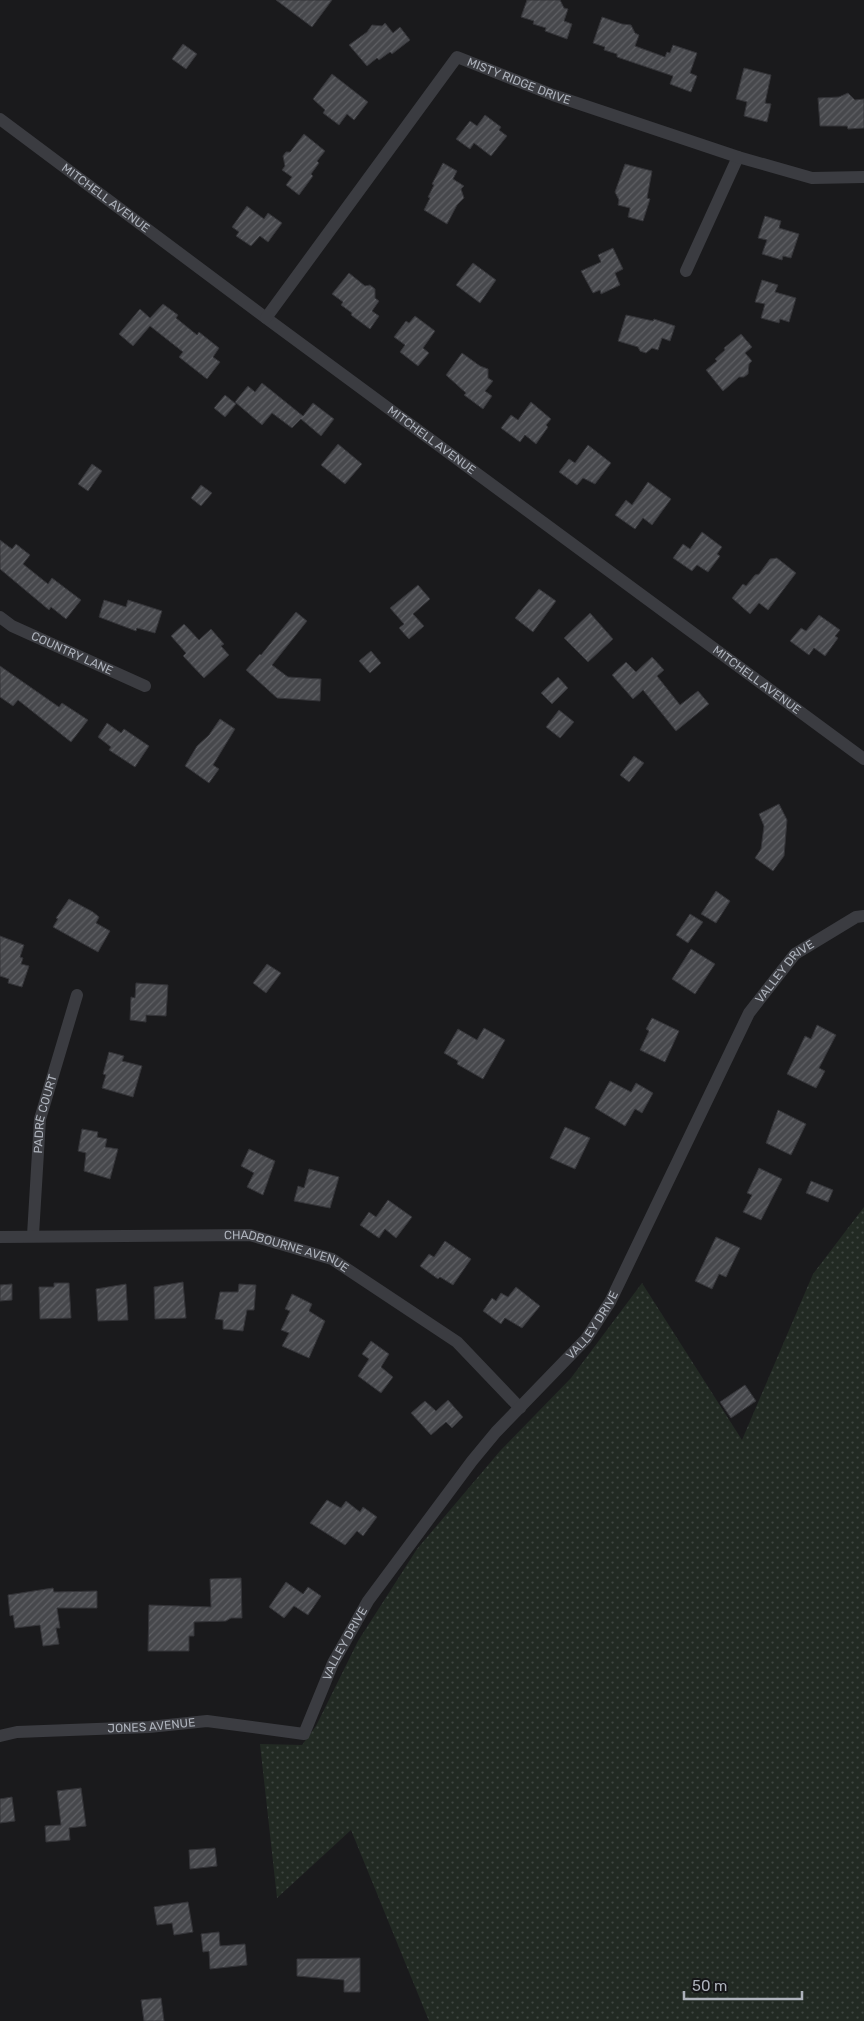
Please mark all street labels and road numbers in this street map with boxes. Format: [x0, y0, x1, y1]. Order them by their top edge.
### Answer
street label: MISTY RIDGE DRIVE [465, 55, 573, 107]
street label: MITCHELL AVENUE [59, 161, 152, 235]
street label: MITCHELL AVENUE [385, 403, 478, 477]
street label: COUNTRY LANE [29, 629, 115, 678]
street label: MITCHELL AVENUE [710, 643, 804, 717]
street label: VALLEY DRIVE [752, 937, 816, 1006]
street label: PADRE COURT [31, 1073, 60, 1154]
street label: CHADBOURNE AVENUE [224, 1228, 351, 1275]
street label: VALLEY DRIVE [563, 1289, 621, 1362]
street label: VALLEY DRIVE [320, 1605, 370, 1682]
street label: JONES AVENUE [107, 1715, 196, 1736]

